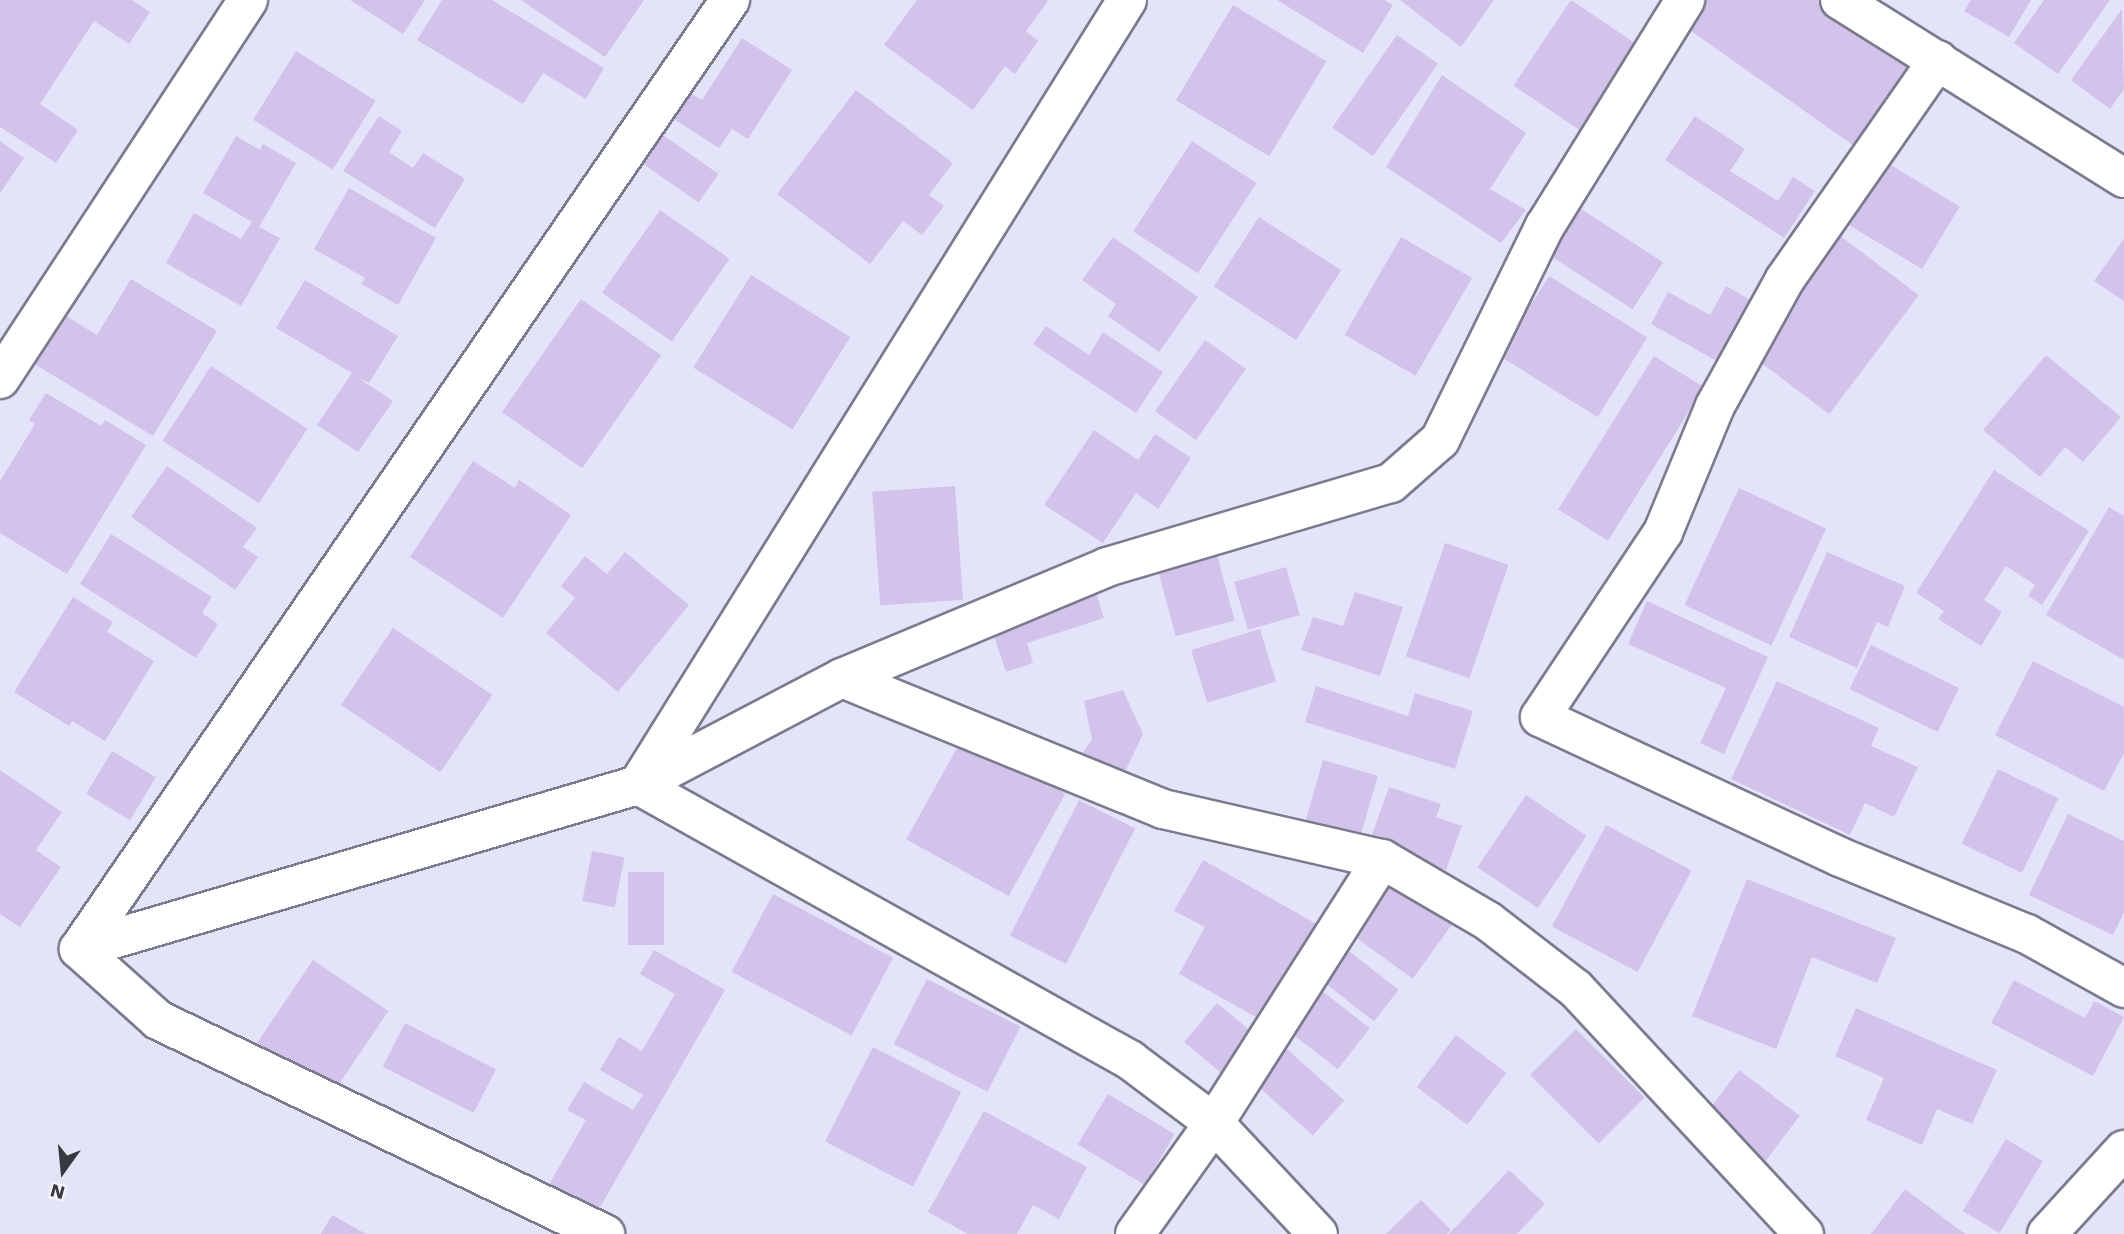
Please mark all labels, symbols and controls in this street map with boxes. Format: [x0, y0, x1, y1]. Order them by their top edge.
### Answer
north arrow [28, 1136, 98, 1206]
text: N [48, 1179, 67, 1205]

